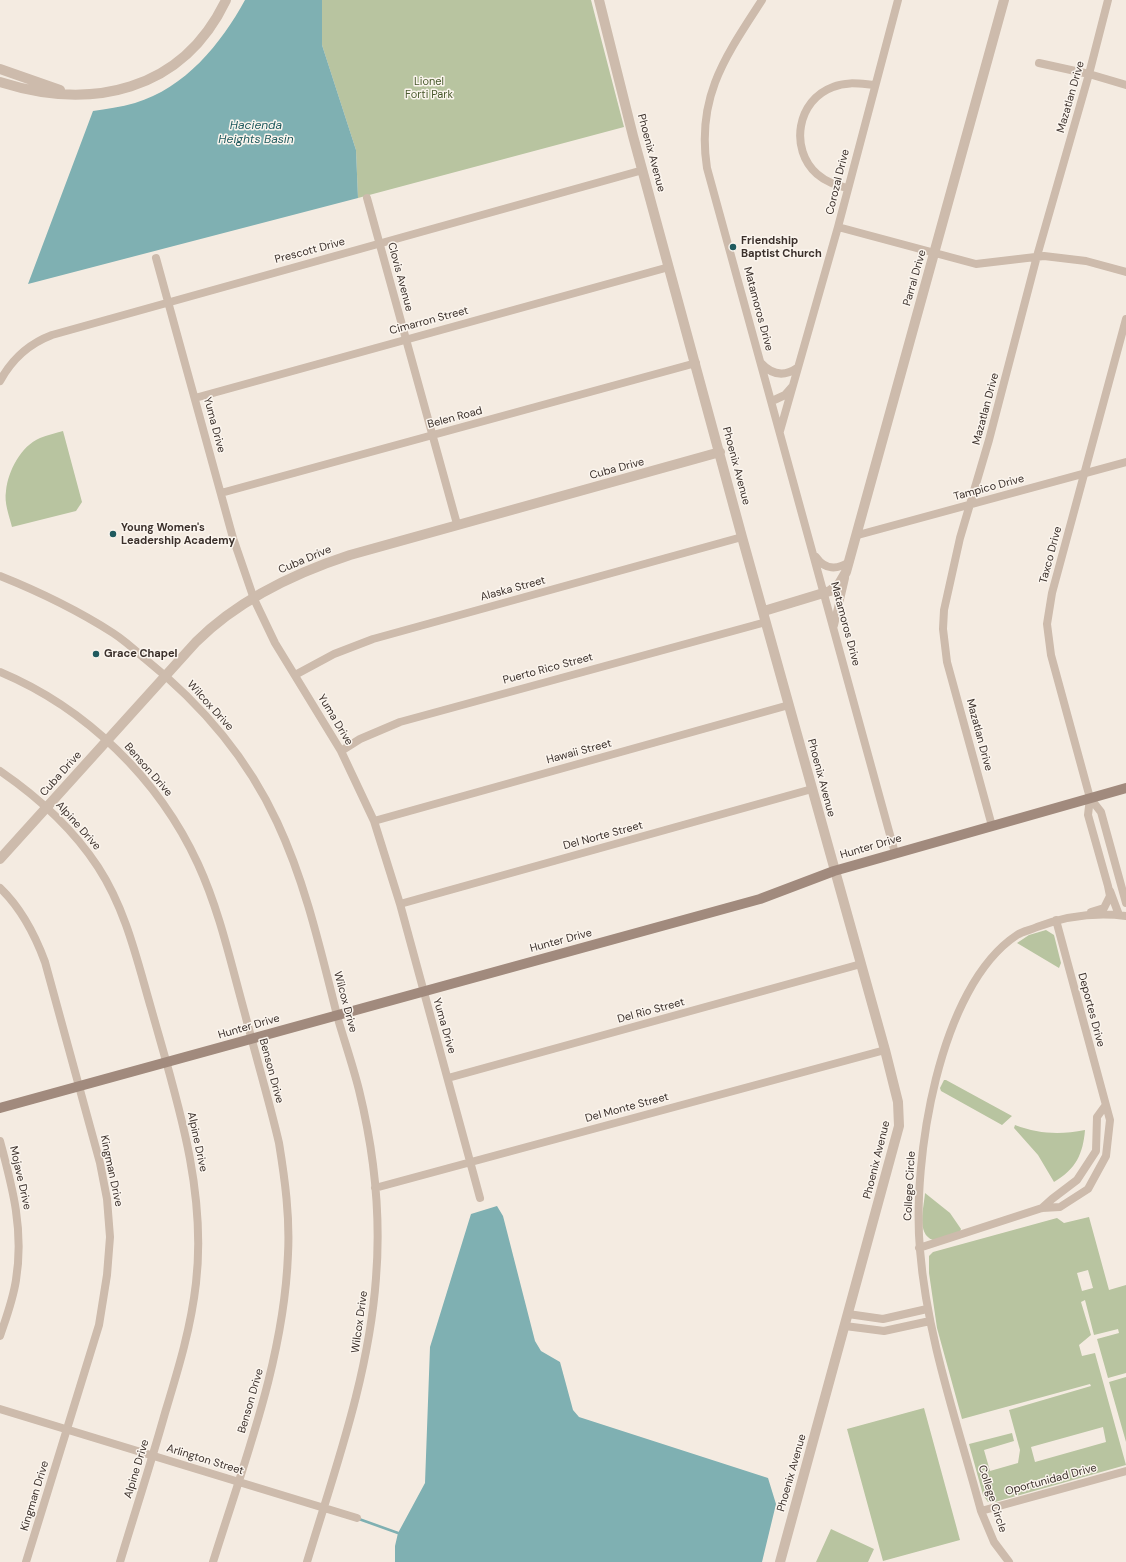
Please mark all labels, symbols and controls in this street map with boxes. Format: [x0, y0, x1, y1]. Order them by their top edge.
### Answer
street label: Mazatlan Drive [1054, 60, 1088, 134]
park label: Lionel Forti Park [405, 75, 453, 101]
street label: Phoenix Avenue [634, 113, 668, 193]
water label: Hacienda Heights Basin [218, 119, 294, 147]
street label: Corozal Drive [823, 148, 853, 216]
place label: Friendship Baptist Church [741, 234, 822, 260]
street label: Prescott Drive [273, 235, 347, 267]
street label: Clovis Avenue [384, 241, 416, 313]
marker: Friendship Baptist Church [728, 242, 738, 252]
street label: Parral Drive [901, 248, 929, 308]
street label: Matamoros Drive [740, 265, 776, 353]
street label: Cimarron Street [388, 304, 470, 338]
street label: Mazatlan Drive [970, 371, 1002, 447]
street label: Yuma Drive [200, 396, 228, 454]
street label: Belen Road [426, 404, 484, 432]
street label: Phoenix Avenue [719, 426, 753, 506]
street label: Cuba Drive [588, 455, 646, 483]
street label: Tampico Drive [952, 472, 1026, 504]
place label: Young Women's Leadership Academy [121, 521, 235, 547]
street label: Taxco Drive [1037, 525, 1065, 585]
marker: Young Women's Leadership Academy [108, 529, 118, 539]
street label: Cuba Drive [277, 543, 333, 577]
street label: Alaska Street [479, 574, 547, 604]
street label: Matamoros Drive [827, 580, 863, 668]
place label: Grace Chapel [104, 647, 178, 661]
marker: Grace Chapel [91, 649, 101, 659]
street label: Puerto Rico Street [502, 651, 594, 687]
street label: Wilcox Drive [184, 678, 236, 734]
street label: Yuma Drive [315, 692, 355, 748]
street label: Mazatlan Drive [963, 697, 995, 773]
street label: Hawaii Street [545, 737, 613, 767]
street label: Phoenix Avenue [804, 738, 838, 818]
street label: Benson Drive [121, 741, 175, 799]
street label: Cuba Drive [37, 749, 85, 799]
street label: Alpine Drive [53, 799, 103, 853]
street label: Del Norte Street [562, 819, 644, 853]
street label: Hunter Drive [839, 832, 903, 862]
street label: Hunter Drive [529, 926, 593, 956]
street label: Wilcox Drive [331, 970, 359, 1034]
street label: Deportes Drive [1075, 971, 1107, 1049]
street label: Del Rio Street [616, 996, 686, 1026]
street label: Yuma Drive [430, 997, 458, 1055]
street label: Hunter Drive [217, 1012, 281, 1042]
street label: Benson Drive [256, 1037, 286, 1105]
street label: Del Monte Street [584, 1091, 670, 1125]
street label: Alpine Drive [184, 1111, 210, 1173]
street label: Phoenix Avenue [861, 1119, 893, 1201]
street label: Kingman Drive [97, 1134, 125, 1208]
street label: Mojave Drive [6, 1145, 34, 1211]
street label: College Circle [902, 1151, 918, 1221]
street label: Wilcox Drive [349, 1290, 371, 1354]
street label: Benson Drive [235, 1367, 267, 1435]
street label: Phoenix Avenue [775, 1433, 809, 1513]
street label: Alpine Drive [122, 1438, 152, 1500]
street label: Arlington Street [165, 1442, 245, 1478]
street label: Kingman Drive [18, 1459, 52, 1533]
street label: Oportunidad Drive [1004, 1461, 1098, 1499]
street label: College Circle [975, 1464, 1009, 1534]

